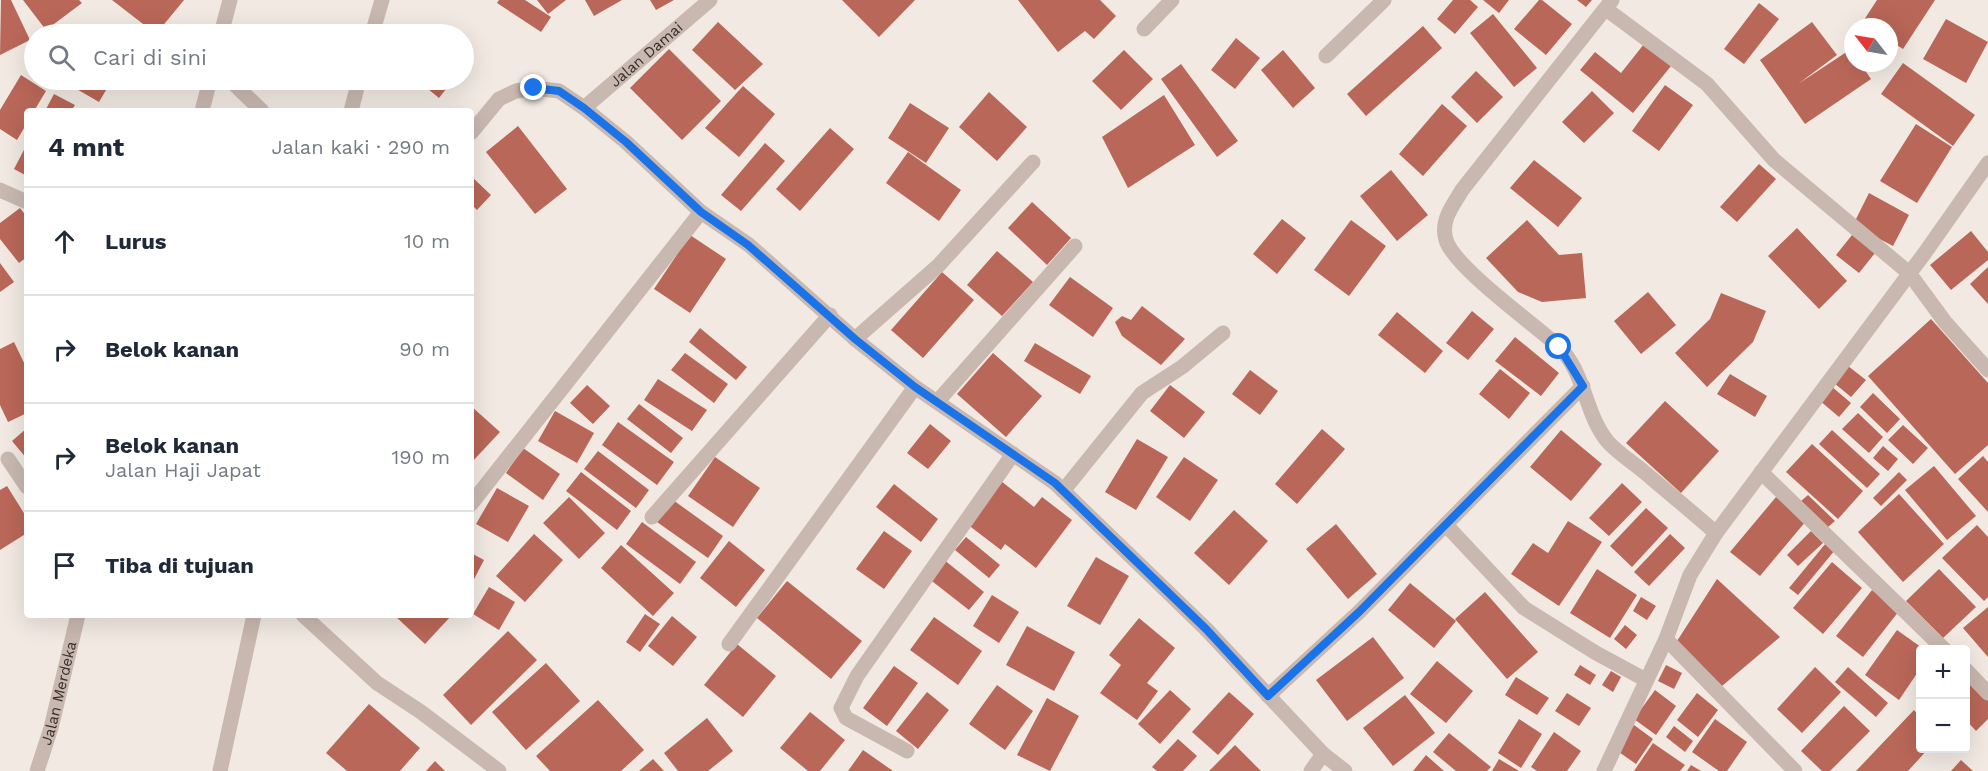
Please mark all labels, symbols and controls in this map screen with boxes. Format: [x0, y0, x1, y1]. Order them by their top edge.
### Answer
street label: Jalan Damai [606, 18, 686, 91]
north arrow [1844, 18, 1898, 72]
search box [24, 24, 474, 90]
icon: search [45, 41, 78, 74]
text: Cari di sini [93, 45, 207, 70]
route end [520, 74, 546, 100]
text: 4 mnt [48, 132, 124, 162]
text: Jalan kaki · 290 m [271, 135, 450, 159]
icon: ahead [48, 225, 81, 258]
text: Lurus [105, 229, 167, 254]
text: 10 m [404, 229, 450, 253]
icon: right [48, 333, 81, 366]
route start [1545, 333, 1571, 359]
text: Belok kanan [105, 337, 239, 362]
text: 90 m [399, 337, 450, 361]
text: Belok kanan [105, 433, 239, 458]
icon: right [48, 441, 81, 474]
text: 190 m [392, 445, 450, 469]
text: Jalan Haji Japat [105, 458, 261, 482]
icon: arrive [48, 549, 81, 582]
text: Tiba di tujuan [105, 553, 254, 578]
street label: Jalan Merdeka [37, 639, 81, 747]
map controls [1916, 645, 1970, 753]
button: + [1916, 645, 1970, 699]
button: − [1916, 699, 1970, 753]

